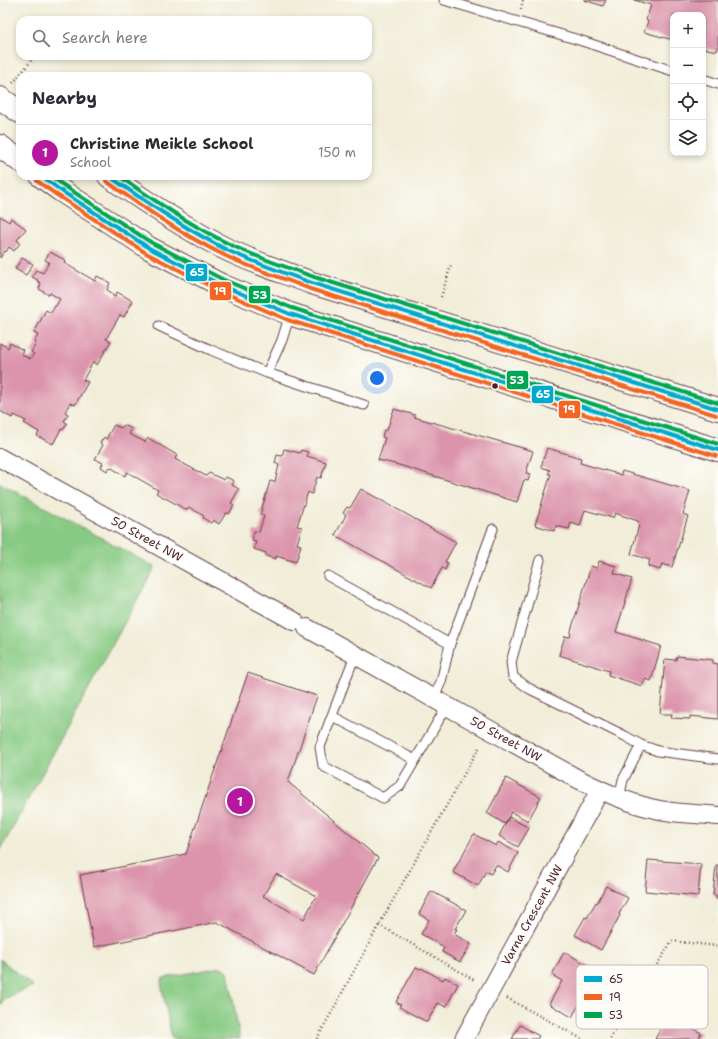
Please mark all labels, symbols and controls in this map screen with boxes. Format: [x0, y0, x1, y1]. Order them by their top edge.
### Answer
map controls [670, 12, 706, 156]
button: + [670, 12, 706, 48]
search box [16, 16, 372, 60]
icon: search [30, 27, 52, 49]
text: Search here [62, 28, 148, 48]
button: − [670, 48, 706, 84]
button: locate [670, 84, 706, 120]
text: Nearby [32, 87, 97, 109]
button: layers [670, 120, 706, 156]
text: Christine Meikle School [70, 134, 253, 154]
text: 1 [42, 144, 48, 161]
text: 150 m [318, 144, 356, 161]
text: School [70, 154, 111, 171]
line badge: 65 [185, 263, 208, 282]
text: 65 [190, 265, 204, 280]
line badge: 19 [209, 281, 232, 301]
text: 19 [214, 284, 227, 299]
line badge: 53 [248, 285, 271, 304]
text: 53 [253, 288, 268, 303]
your location [367, 368, 387, 388]
line badge: 53 [506, 370, 529, 390]
text: 53 [510, 373, 525, 388]
unlabelled marker [490, 381, 500, 391]
line badge: 65 [531, 385, 554, 404]
text: 65 [536, 387, 550, 402]
line badge: 19 [558, 400, 581, 419]
text: 19 [563, 402, 576, 417]
street label: 50 Street NW [108, 513, 186, 565]
street label: 50 Street NW [467, 713, 545, 765]
pin: 1 [227, 786, 253, 816]
street label: Varna Crescent NW [498, 862, 566, 968]
legend [576, 965, 708, 1029]
text: 65 [609, 972, 623, 987]
text: 19 [609, 990, 621, 1005]
text: 53 [609, 1008, 623, 1023]

